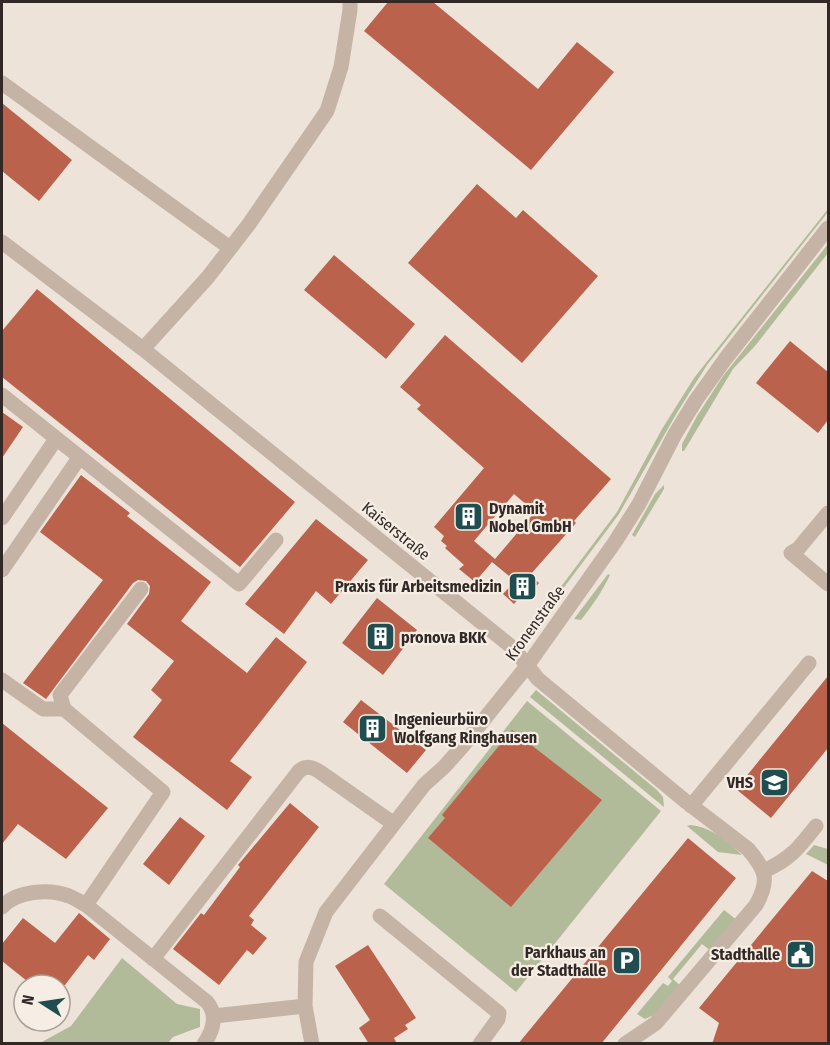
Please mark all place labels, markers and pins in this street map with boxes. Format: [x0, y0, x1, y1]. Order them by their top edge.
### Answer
place label: Dynamit Nobel GmbH [489, 499, 572, 536]
building icon: Dynamit Nobel GmbH [452, 501, 484, 533]
building icon: Praxis für Arbeitsmedizin [507, 570, 539, 602]
place label: Praxis für Arbeitsmedizin [335, 577, 502, 596]
building icon: pronova BKK [364, 621, 396, 653]
place label: pronova BKK [401, 628, 487, 647]
place label: Ingenieurbüro Wolfgang Ringhausen [394, 710, 537, 747]
building icon: Ingenieurbüro Wolfgang Ringhausen [357, 712, 389, 744]
school or university icon: VHS [758, 766, 790, 798]
place label: VHS [726, 773, 753, 792]
public building icon: Stadthalle [785, 938, 817, 970]
place label: Parkhaus an der Stadthalle [511, 943, 606, 980]
parking icon: Parkhaus an der Stadthalle [611, 945, 643, 977]
place label: Stadthalle [711, 945, 780, 964]

